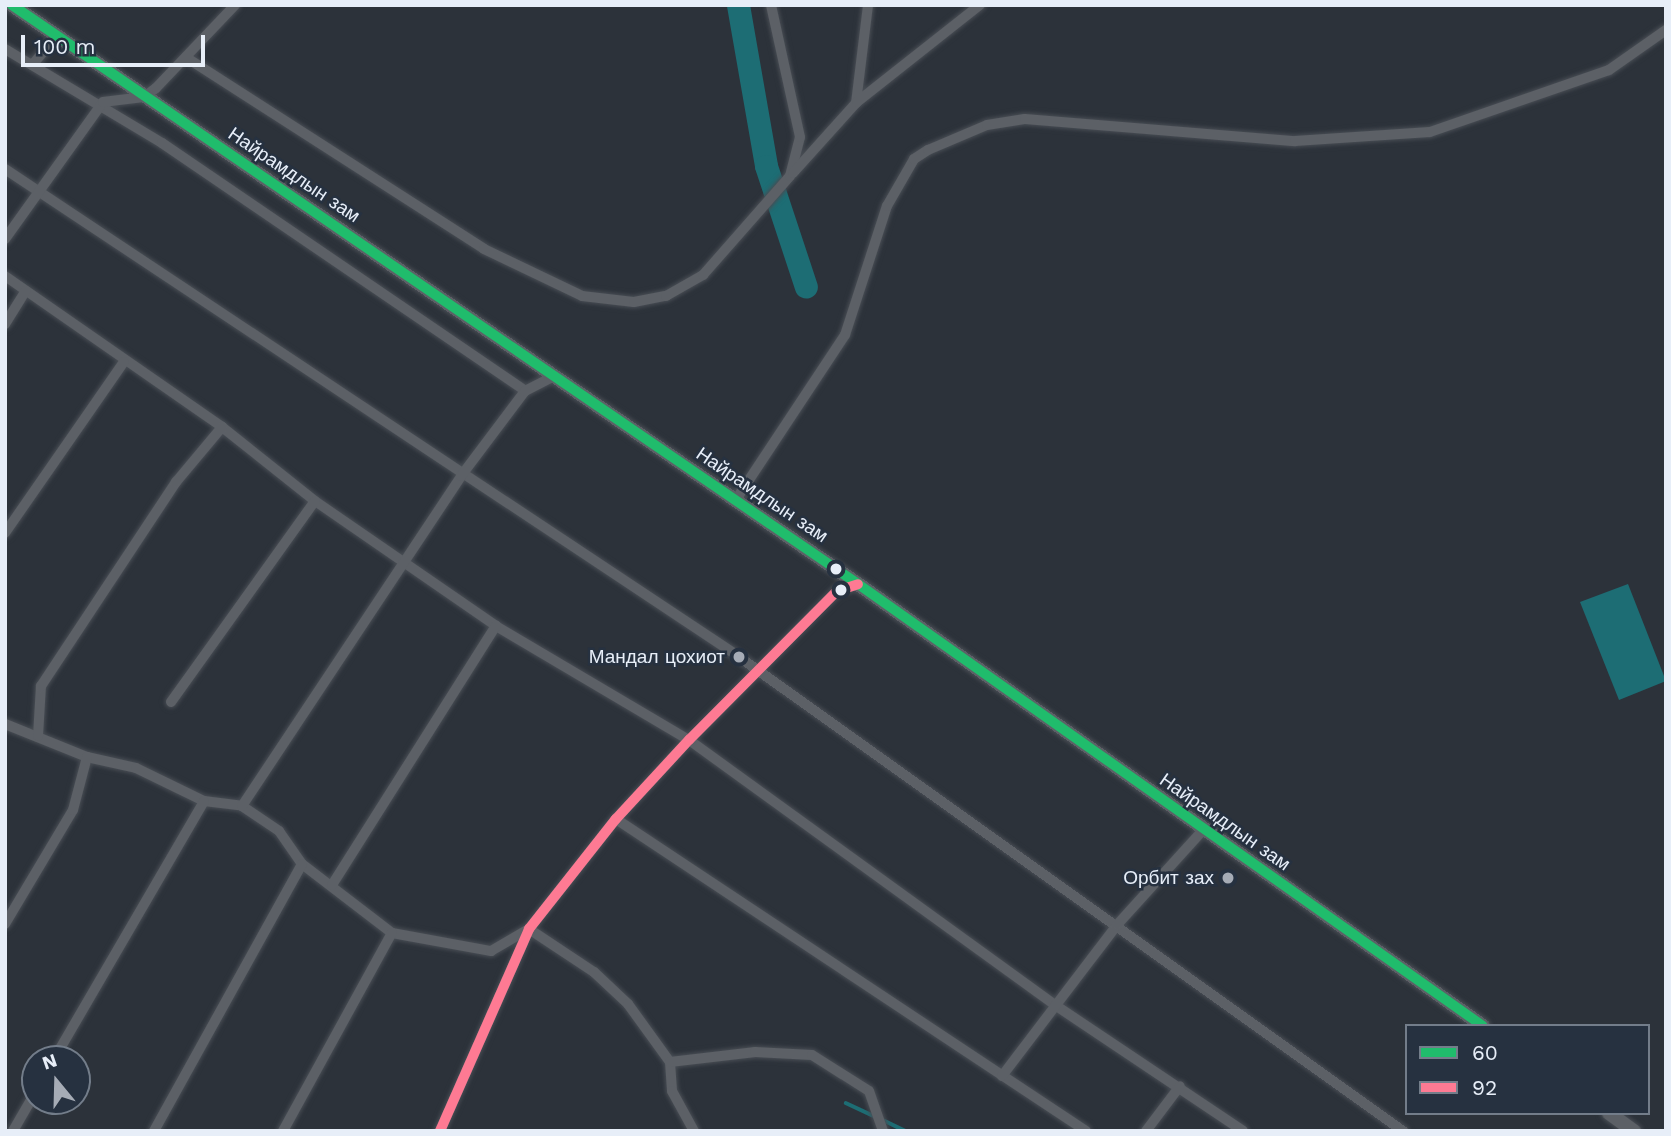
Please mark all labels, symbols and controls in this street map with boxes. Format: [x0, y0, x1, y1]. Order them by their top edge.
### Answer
scale bar [24, 21, 208, 65]
text: 100 m [34, 34, 96, 59]
street label: Найрамдлын зам [224, 122, 364, 228]
street label: Найрамдлын зам [692, 442, 832, 548]
unlabelled marker [829, 562, 843, 576]
unlabelled marker [834, 583, 848, 597]
place label: Мандал цохиот [589, 646, 725, 668]
marker: Мандал цохиот [731, 649, 747, 665]
street label: Найрамдлын зам [1155, 768, 1295, 876]
place label: Орбит зах [1123, 867, 1214, 889]
marker: Орбит зах [1220, 870, 1236, 886]
legend [1405, 1024, 1650, 1115]
text: 60 [1472, 1040, 1498, 1065]
north arrow [21, 1045, 91, 1115]
text: N [39, 1048, 60, 1075]
text: 92 [1472, 1075, 1497, 1100]

